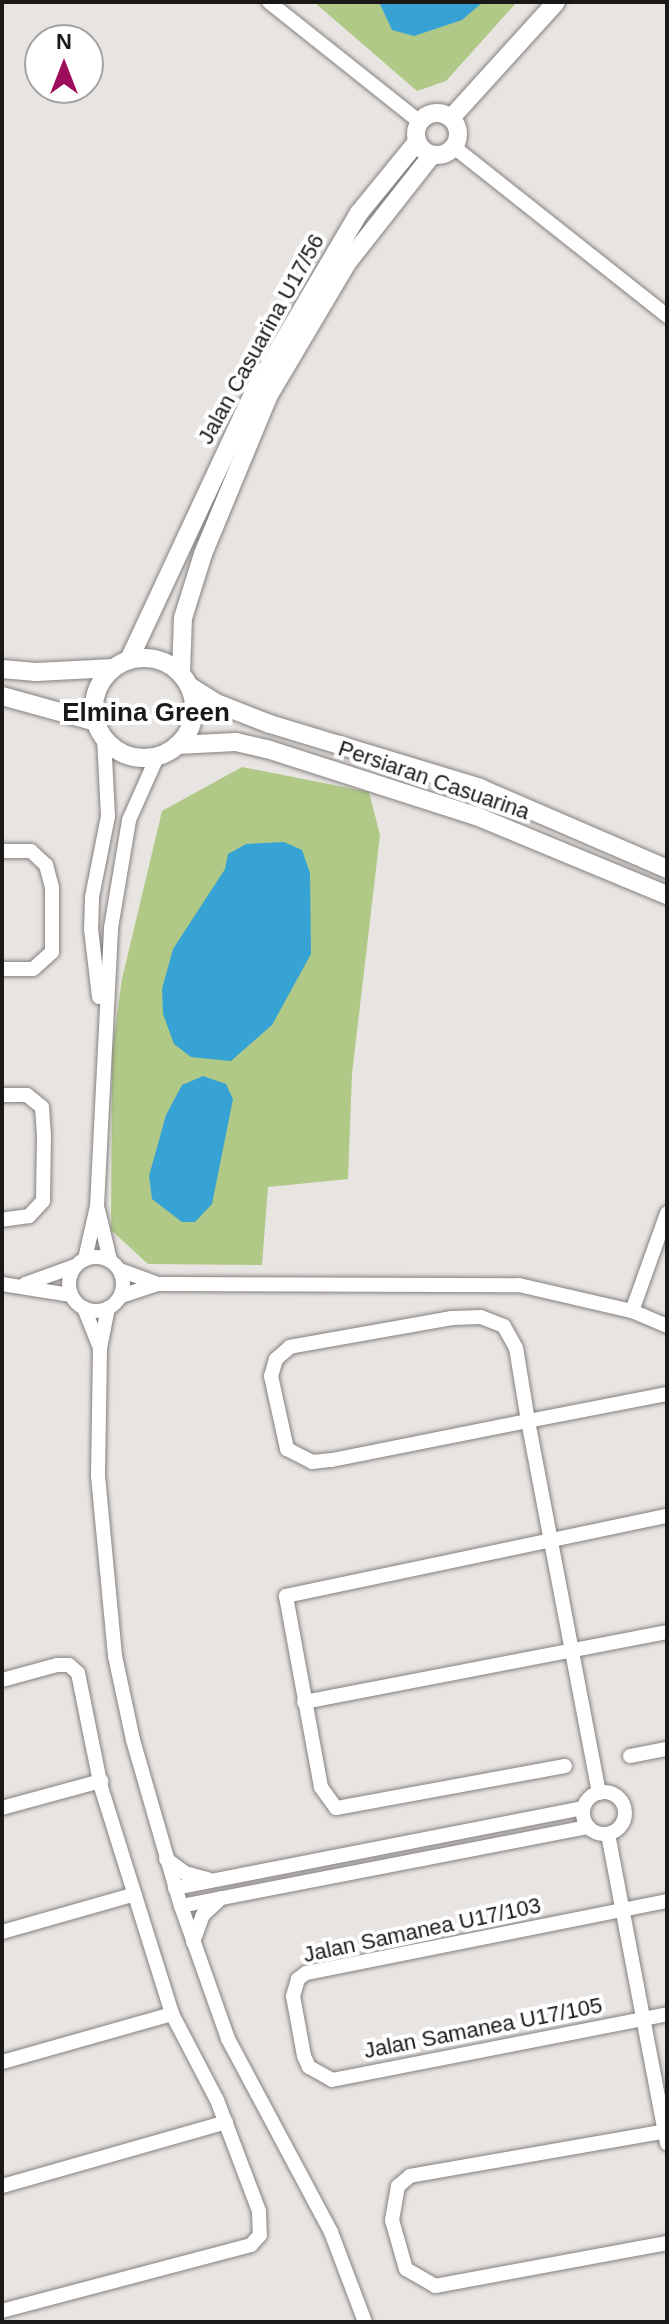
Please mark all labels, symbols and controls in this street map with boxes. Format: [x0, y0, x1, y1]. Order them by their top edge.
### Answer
north arrow [24, 24, 104, 104]
text: N [56, 29, 72, 54]
street label: Jalan Casuarina U17/56 [192, 229, 330, 449]
district label: Elmina Green [62, 697, 230, 729]
street label: Persiaran Casuarina [335, 735, 533, 825]
street label: Jalan Samanea U17/103 [301, 1892, 543, 1968]
street label: Jalan Samanea U17/105 [362, 1992, 604, 2064]

